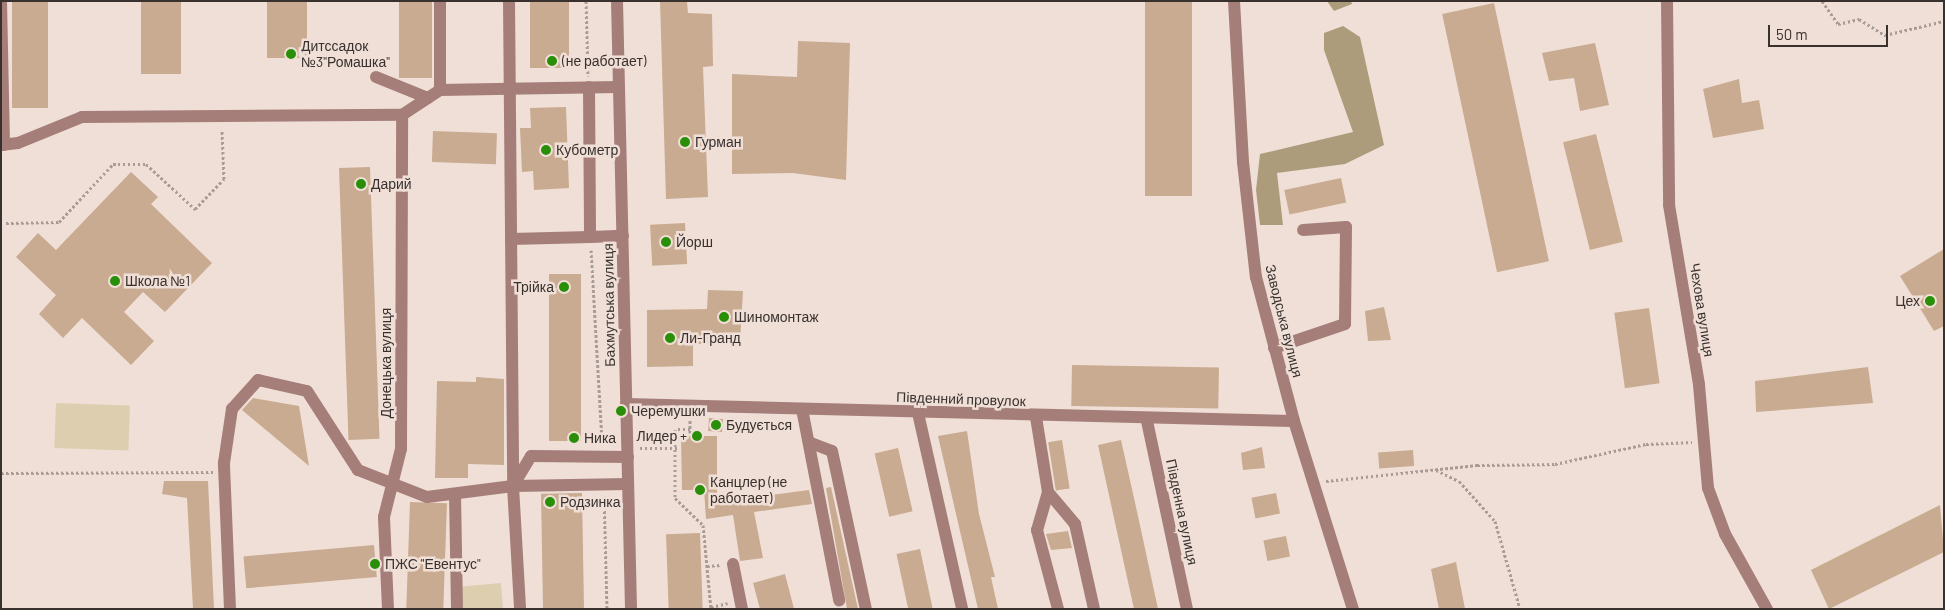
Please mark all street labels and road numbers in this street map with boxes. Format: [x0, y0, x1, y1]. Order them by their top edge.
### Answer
street label: Бахмутська вулиця [600, 243, 618, 367]
street label: Чехова вулиця [1686, 262, 1718, 358]
street label: Заводська вулиця [1262, 263, 1306, 379]
street label: Донецька вулиця [378, 308, 394, 418]
street label: Південний провулок [896, 388, 1026, 410]
street label: Південна вулиця [1163, 457, 1201, 567]

